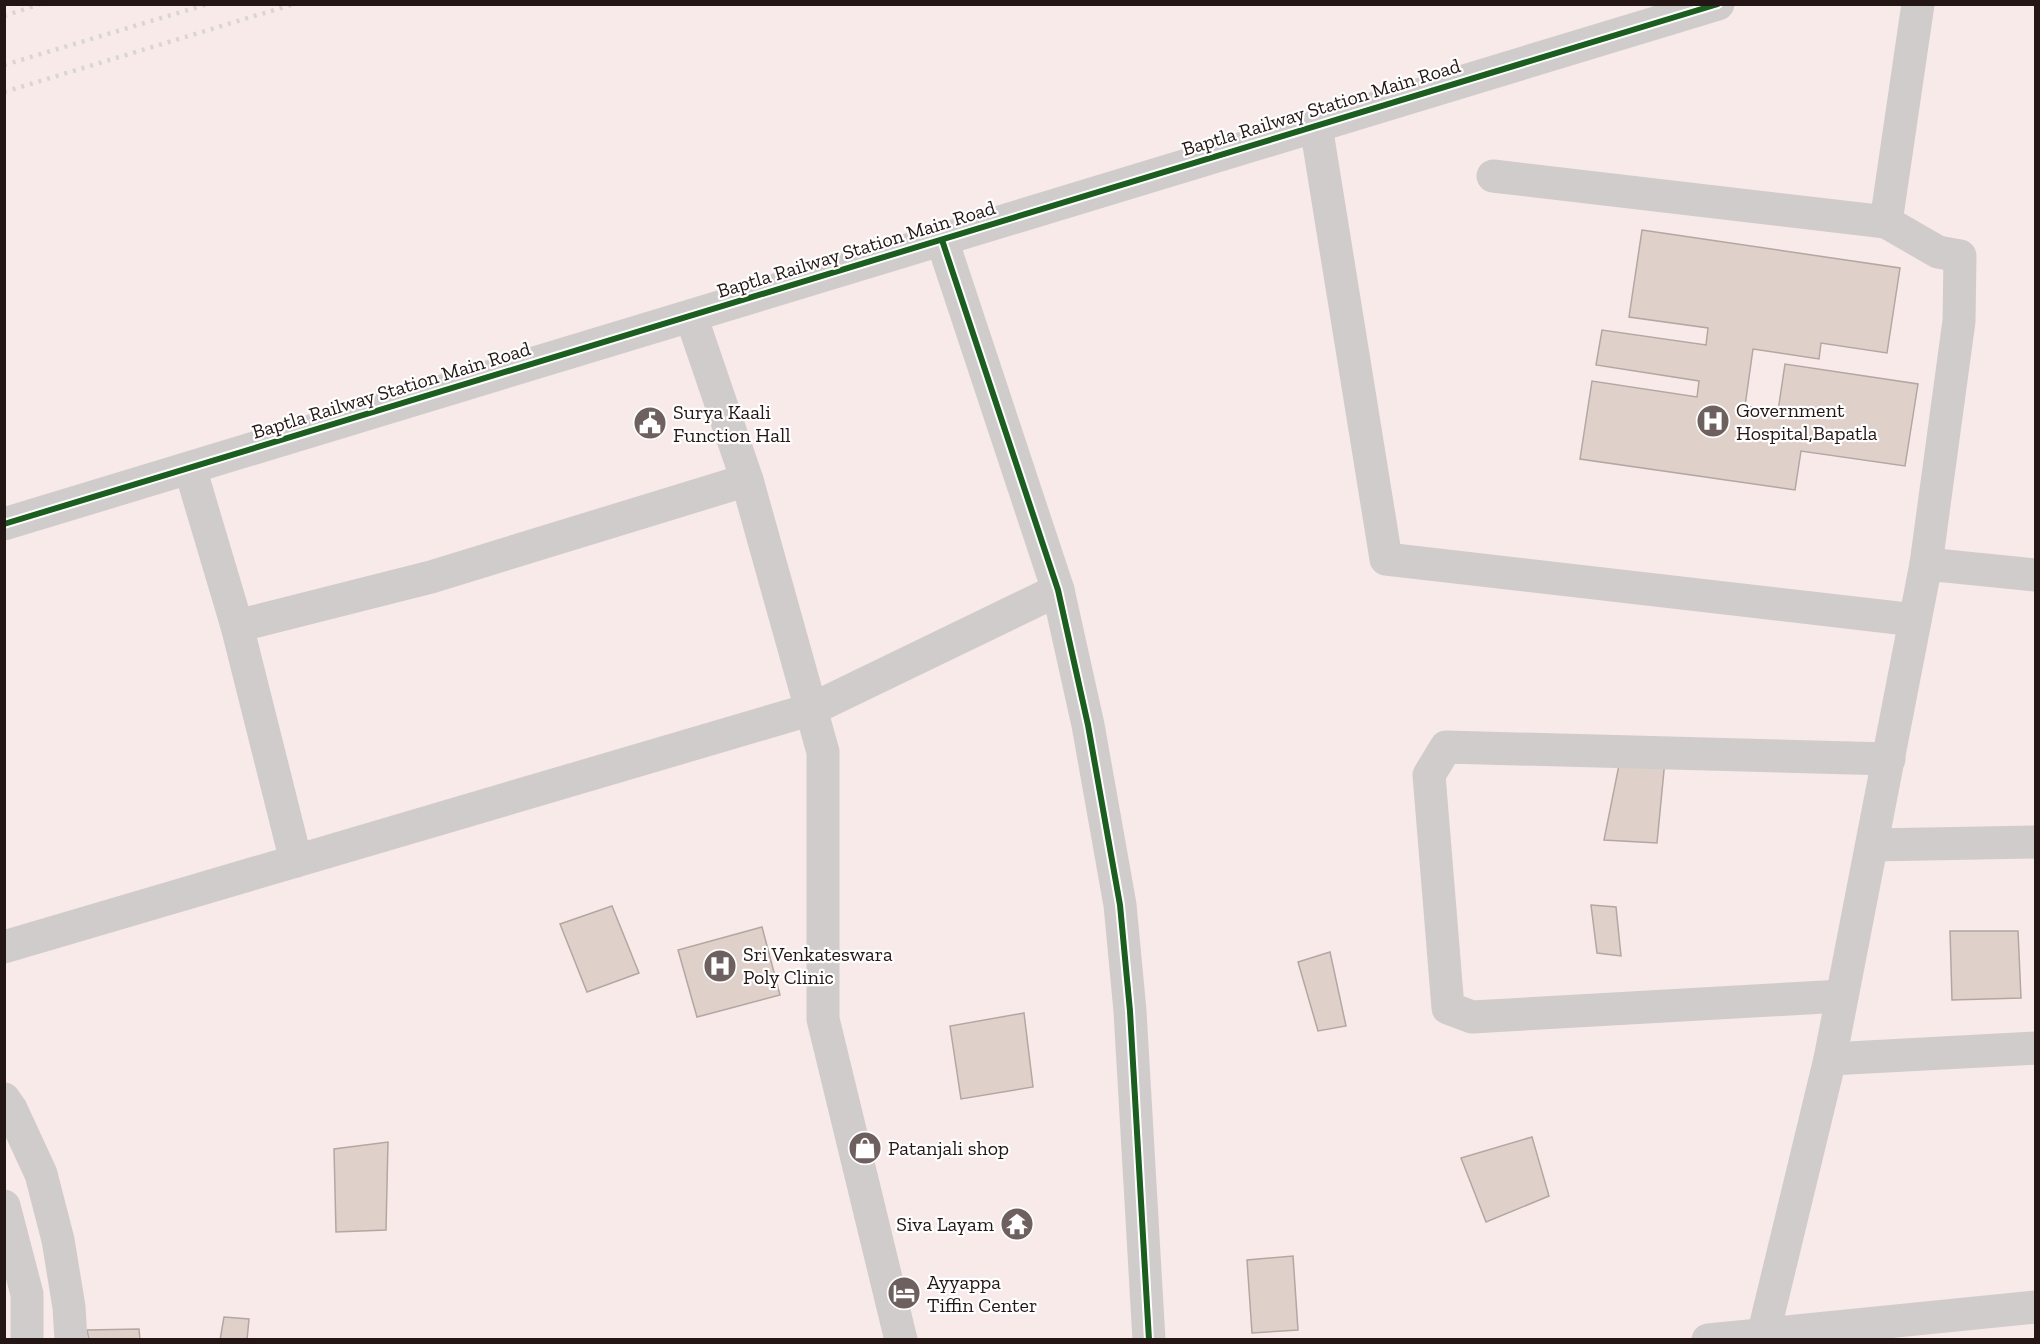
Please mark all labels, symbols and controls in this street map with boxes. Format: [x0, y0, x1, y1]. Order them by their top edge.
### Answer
street label: Baptla Railway Station Main Road [1179, 53, 1463, 161]
street label: Baptla Railway Station Main Road [714, 195, 998, 303]
street label: Baptla Railway Station Main Road [249, 336, 533, 444]
place label: Government Hospital,Bapatla [1736, 398, 1878, 445]
place label: Surya Kaali Function Hall [673, 400, 791, 447]
hospital icon: Government Hospital,Bapatla [1695, 403, 1731, 439]
public building icon: Surya Kaali Function Hall [632, 405, 668, 441]
place label: Sri Venkateswara Poly Clinic [743, 942, 893, 989]
hospital icon: Sri Venkateswara Poly Clinic [702, 948, 738, 984]
shop icon: Patanjali shop [847, 1130, 883, 1166]
place label: Patanjali shop [888, 1136, 1009, 1160]
temple icon: Siva Layam [999, 1206, 1035, 1242]
place label: Siva Layam [896, 1212, 995, 1236]
place label: Ayyappa Tiffin Center [927, 1270, 1037, 1317]
hotel icon: Ayyappa Tiffin Center [886, 1275, 922, 1311]

